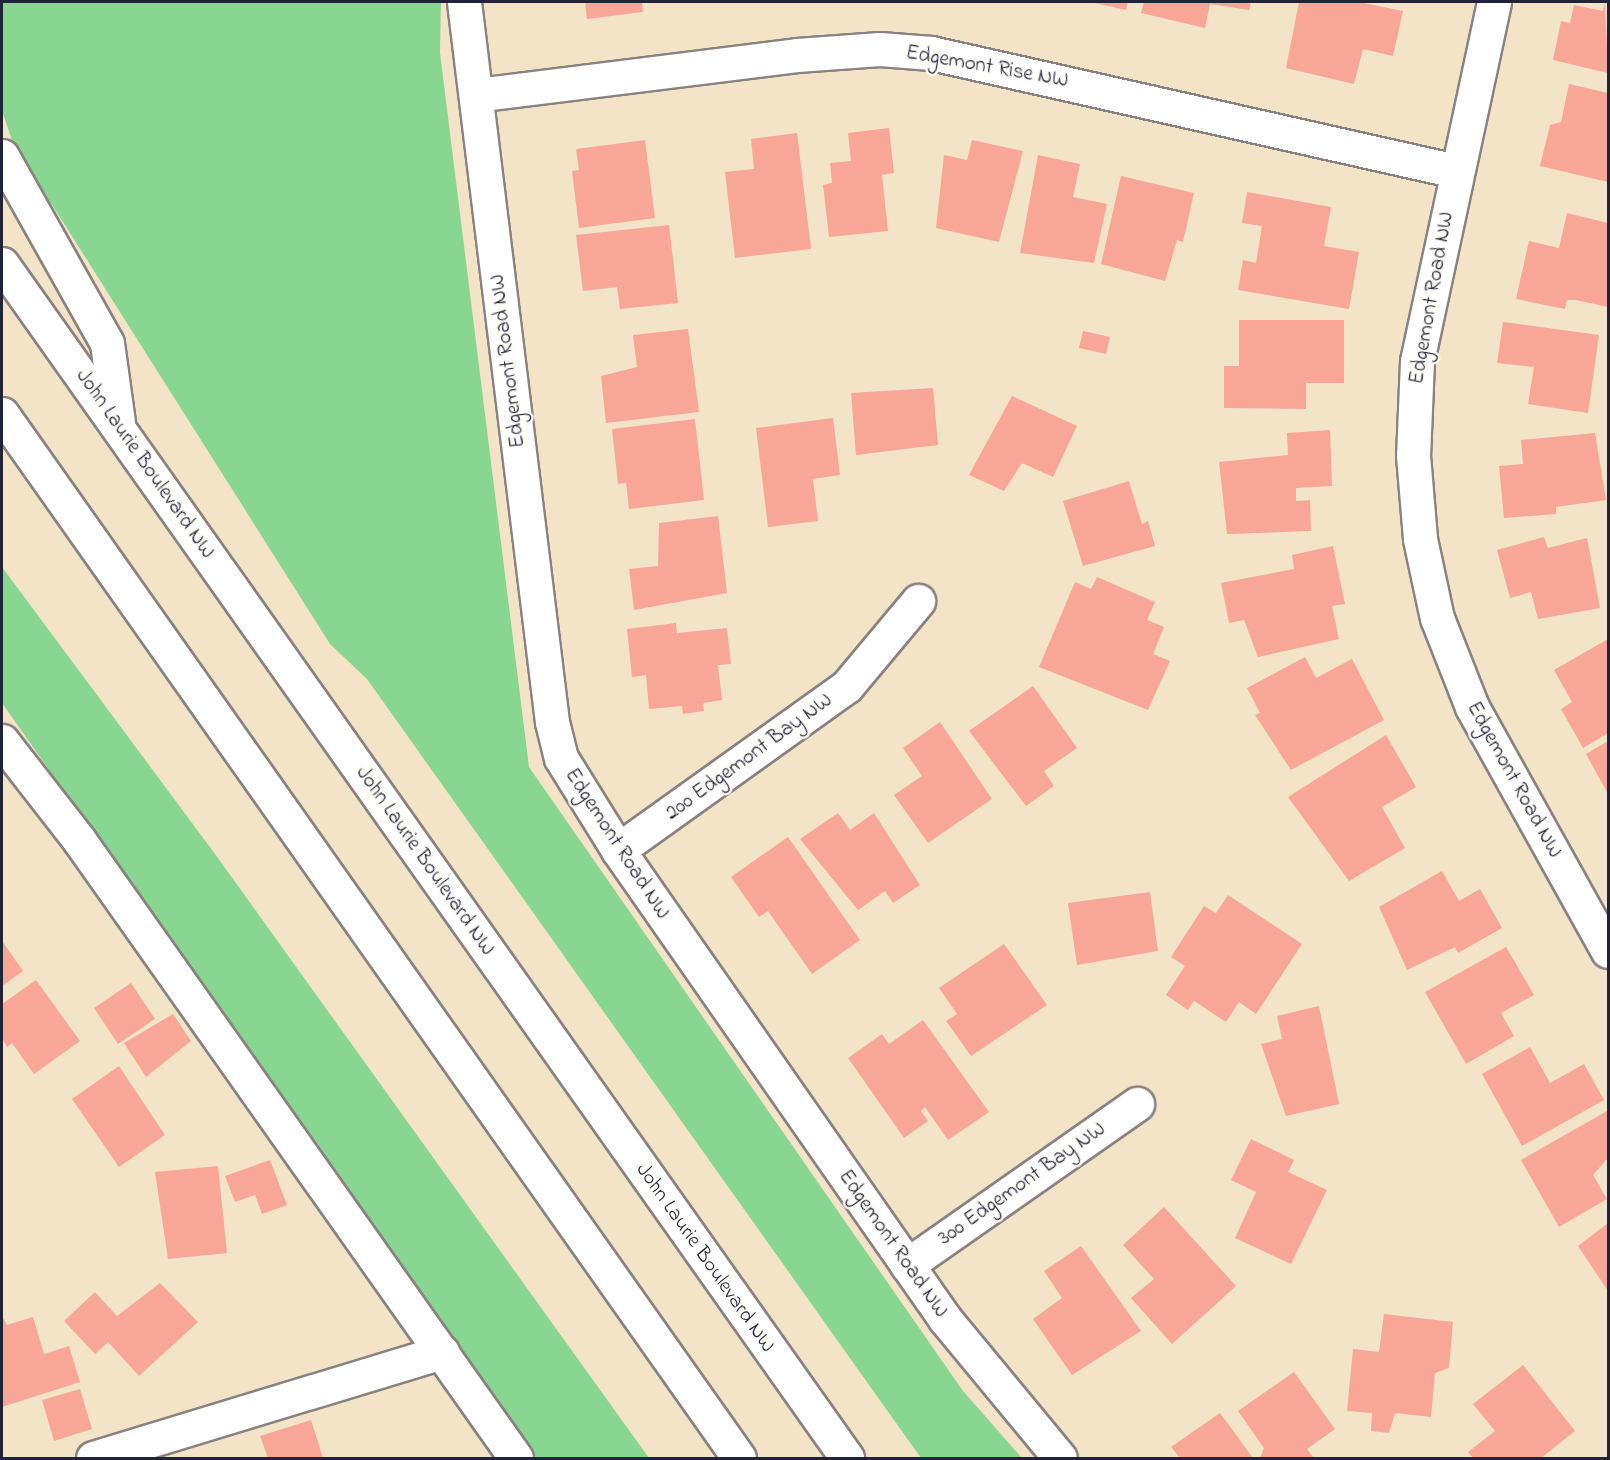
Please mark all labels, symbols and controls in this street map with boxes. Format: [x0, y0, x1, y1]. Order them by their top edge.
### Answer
street label: Edgemont Rise NW [904, 40, 1070, 94]
street label: Edgemont Road NW [1404, 210, 1460, 386]
street label: Edgemont Road NW [485, 273, 531, 449]
street label: John Laurie Boulevard NW [70, 364, 220, 564]
street label: 200 Edgemont Bay NW [661, 688, 837, 826]
street label: Edgemont Road NW [1461, 698, 1567, 862]
street label: John Laurie Boulevard NW [350, 761, 500, 961]
street label: Edgemont Road NW [559, 764, 675, 924]
street label: 300 Edgemont Bay NW [934, 1117, 1110, 1251]
street label: John Laurie Boulevard NW [630, 1158, 780, 1358]
street label: Edgemont Road NW [833, 1165, 953, 1323]

